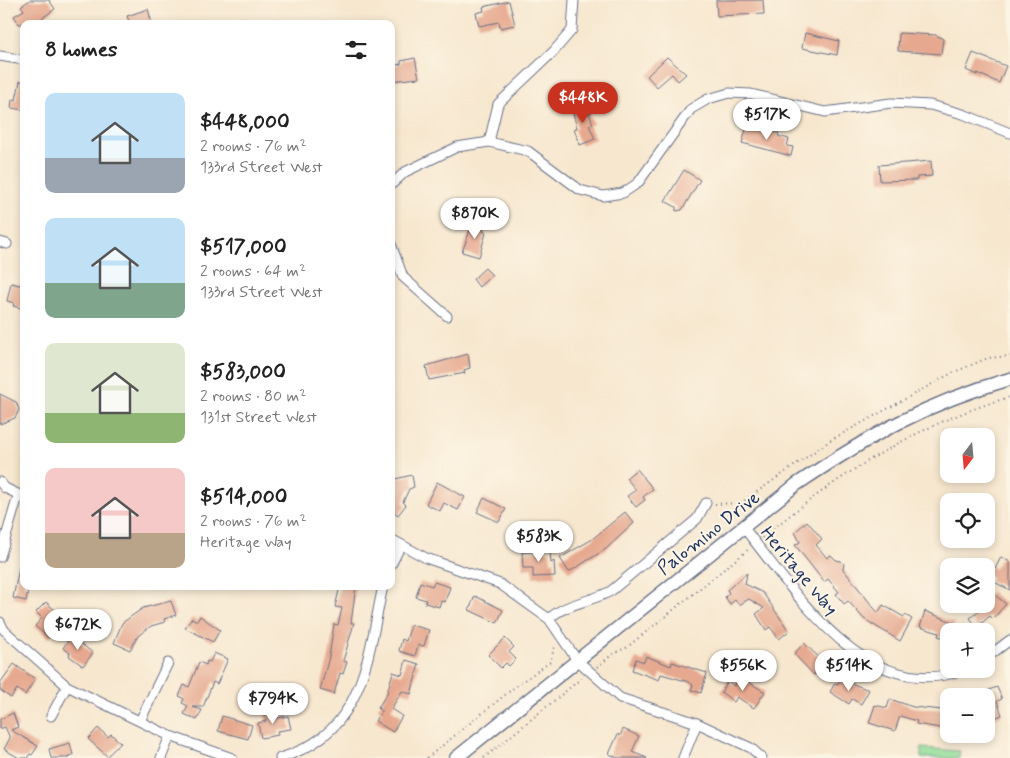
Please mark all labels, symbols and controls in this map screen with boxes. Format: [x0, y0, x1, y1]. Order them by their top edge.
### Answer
text: 8 homes [45, 36, 117, 64]
icon: filters [342, 36, 370, 64]
pin: $448K [548, 82, 618, 124]
text: $448K [559, 87, 607, 108]
pin: $517K [732, 98, 802, 141]
text: $517K [744, 104, 790, 125]
text: $448,000 [200, 108, 290, 136]
icon: home [85, 113, 145, 173]
text: 2 rooms · 76 m² [200, 136, 307, 157]
text: 133rd Street West [200, 157, 323, 178]
pin: $870K [440, 198, 510, 240]
text: $870K [451, 203, 499, 224]
text: $517,000 [200, 233, 287, 261]
icon: home [85, 238, 145, 298]
text: 2 rooms · 64 m² [200, 261, 306, 282]
text: 133rd Street West [200, 282, 323, 303]
text: $583,000 [200, 358, 286, 386]
icon: home [85, 363, 145, 423]
text: 2 rooms · 80 m² [200, 386, 306, 407]
text: 131st Street West [200, 407, 317, 428]
north arrow [940, 428, 995, 482]
map controls [940, 428, 995, 743]
text: $514,000 [200, 483, 287, 511]
street label: Palomino Drive [653, 485, 765, 581]
icon: home [85, 488, 145, 548]
button: locate [940, 493, 995, 548]
text: 2 rooms · 76 m² [200, 511, 307, 532]
pin: $583K [504, 520, 574, 563]
street label: Heritage Way [754, 521, 843, 621]
text: $583K [516, 526, 562, 547]
text: Heritage Way [200, 532, 292, 553]
button: layers [940, 558, 995, 613]
pin: $672K [43, 608, 113, 651]
text: $672K [55, 614, 101, 635]
button: + [940, 623, 995, 678]
pin: $556K [708, 650, 778, 692]
pin: $514K [814, 650, 884, 692]
text: $556K [720, 655, 766, 676]
text: $514K [826, 655, 872, 676]
pin: $794K [238, 682, 308, 725]
text: $794K [248, 688, 298, 709]
button: − [940, 688, 995, 743]

